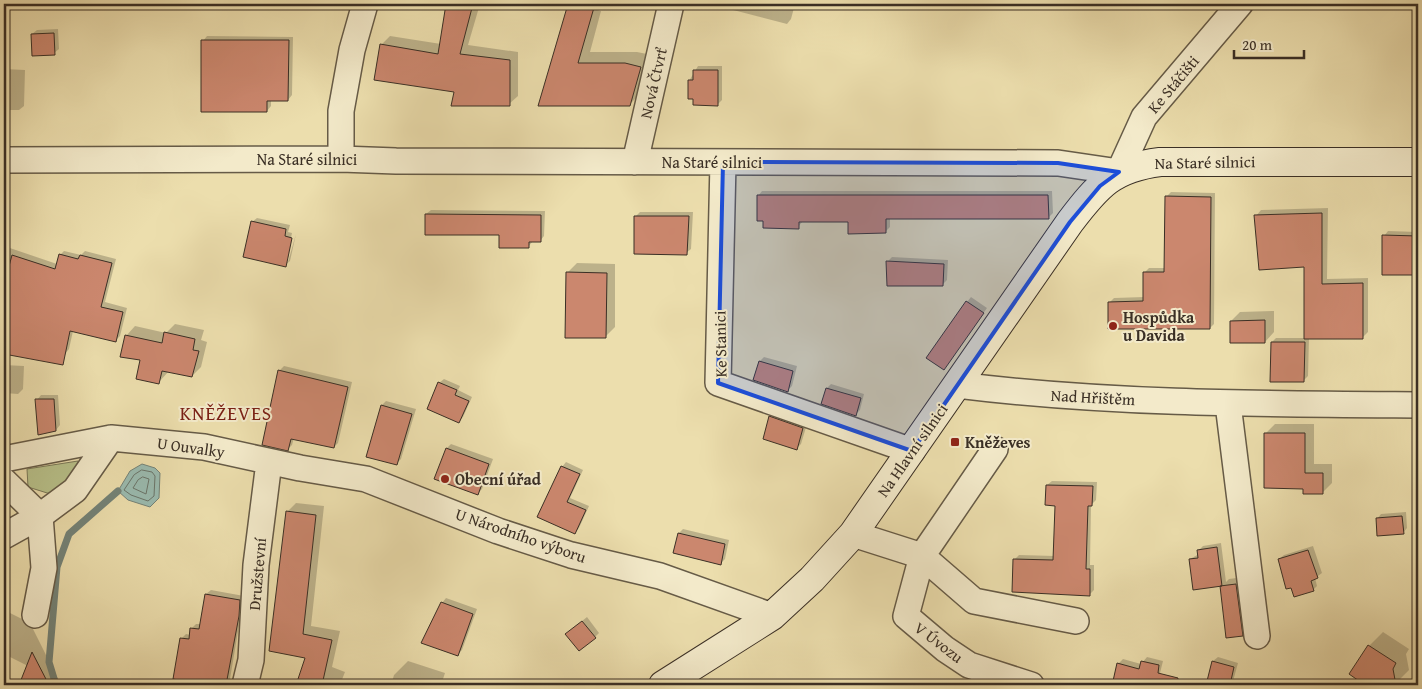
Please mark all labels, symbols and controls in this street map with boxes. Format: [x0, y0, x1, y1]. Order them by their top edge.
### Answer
scale bar [1234, 28, 1304, 60]
text: 20 m [1242, 34, 1273, 55]
street label: Nová Čtvrť [633, 45, 673, 121]
street label: Ke Stáčišti [1141, 49, 1205, 118]
street label: Na Staré silnici [257, 147, 358, 171]
street label: Na Staré silnici [1155, 149, 1256, 175]
street label: Na Staré silnici [662, 150, 763, 174]
place label: Hospůdka u Davida [1123, 305, 1195, 347]
street label: Ke Stanici [707, 310, 733, 378]
marker: Hospůdka u Davida [1107, 320, 1119, 332]
street label: Nad Hřištěm [1050, 383, 1136, 411]
street label: Na Hlavní silnici [871, 398, 953, 502]
district label: KNĚŽEVES [180, 399, 272, 427]
street label: U Ouvalky [156, 430, 226, 464]
place label: Kněževes [965, 430, 1031, 454]
marker: Kněževes [949, 436, 961, 448]
place label: Obecní úřad [455, 467, 542, 491]
marker: Obecní úřad [439, 473, 451, 485]
street label: U Národního výboru [452, 501, 590, 569]
street label: Družstevní [242, 536, 272, 611]
street label: V Úvozu [909, 616, 969, 669]

